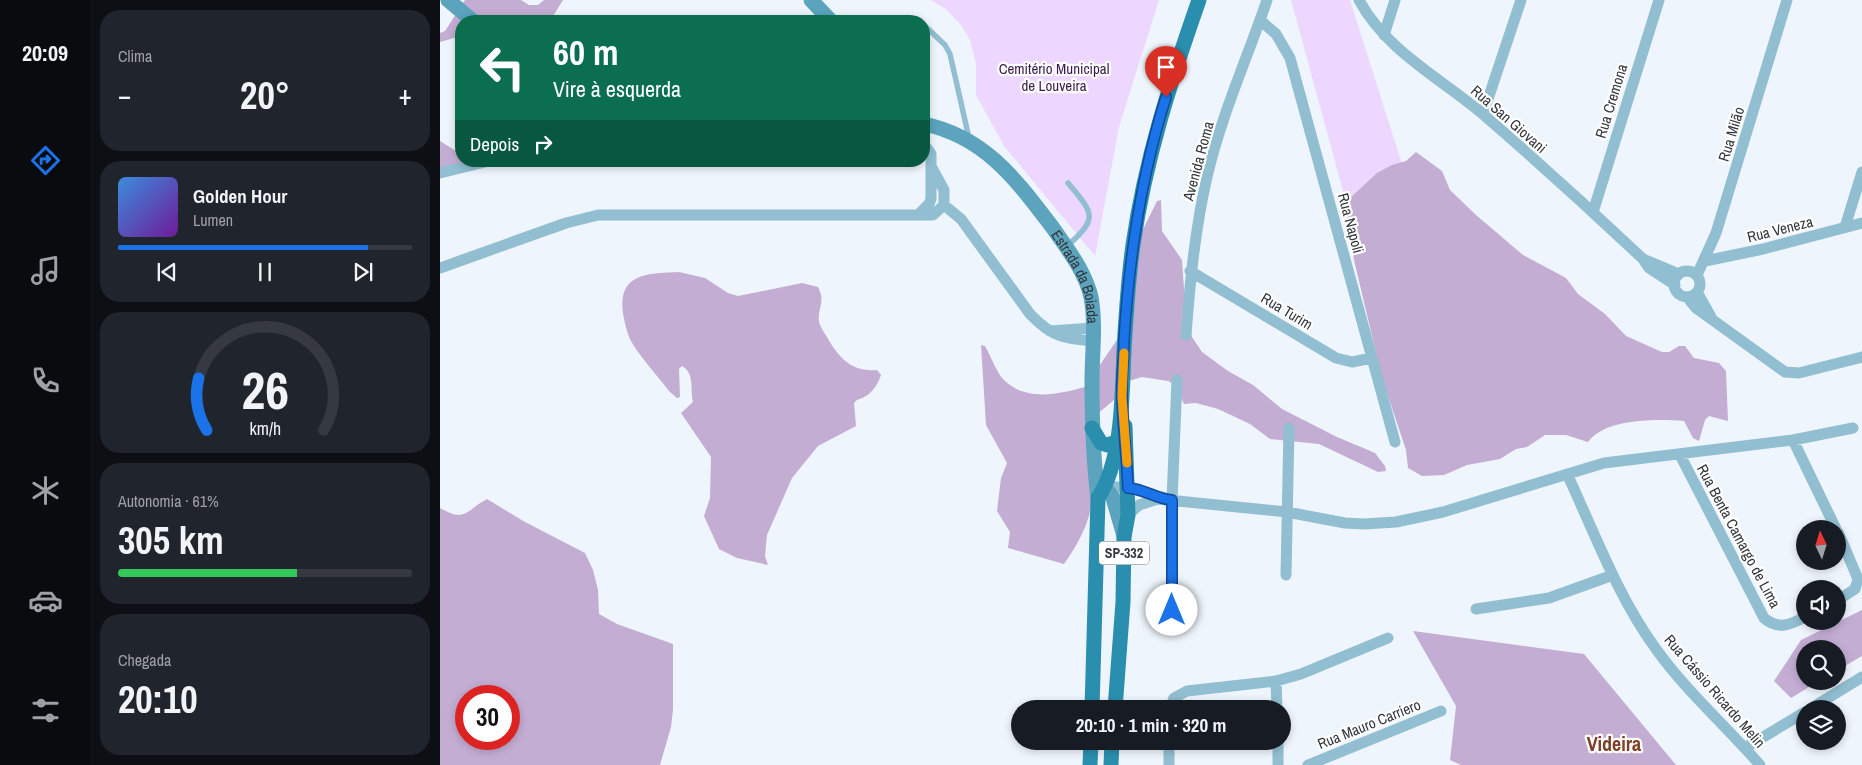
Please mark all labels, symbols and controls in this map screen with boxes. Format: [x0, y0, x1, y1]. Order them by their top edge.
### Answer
text: 60 m [553, 29, 618, 76]
icon: left [470, 35, 535, 100]
text: 20:09 [22, 38, 68, 68]
text: Clima [118, 45, 152, 67]
pin [1145, 46, 1187, 97]
icon: arrive [1152, 53, 1180, 81]
park label: Cemitério Municipal de Louveira [999, 58, 1109, 96]
street label: Rua Cremona [1590, 61, 1632, 141]
text: 20° [240, 70, 290, 121]
text: Vire à esquerda [553, 74, 681, 104]
text: − [118, 76, 131, 114]
text: + [399, 76, 412, 114]
street label: Rua San Giovani [1466, 80, 1552, 158]
street label: Rua Milão [1713, 104, 1749, 164]
street label: Avenida Roma [1177, 119, 1219, 204]
icon: right [529, 130, 557, 158]
text: Depois [470, 131, 519, 157]
icon: directions [28, 143, 63, 178]
text: Golden Hour [193, 183, 287, 209]
street label: Rua Napoli [1333, 191, 1369, 255]
text: Lumen [193, 209, 233, 231]
street label: Rua Veneza [1745, 211, 1815, 247]
street label: Estrada da Boiada [1047, 225, 1104, 324]
icon: music [28, 253, 63, 288]
icon: previous [153, 258, 181, 286]
icon: pause [251, 258, 279, 286]
icon: next [349, 258, 377, 286]
street label: Rua Turim [1257, 287, 1317, 335]
text: 26 [241, 355, 289, 425]
icon: phone [28, 363, 63, 398]
text: km/h [249, 417, 281, 441]
street label: Rua Benta Camargo de Lima [1692, 460, 1786, 612]
icon: climate [28, 473, 63, 508]
text: Autonomia · 61% [118, 490, 219, 512]
text: 305 km [118, 515, 224, 566]
north arrow [1796, 520, 1846, 570]
map controls [1796, 520, 1846, 750]
road number: SP-332 [1099, 542, 1149, 564]
button: sound [1796, 580, 1846, 630]
icon: car [28, 583, 63, 618]
position arrow [1145, 583, 1197, 635]
street label: Rua Cássio Ricardo Melin [1660, 630, 1770, 752]
button: search [1796, 640, 1846, 690]
text: Chegada [118, 649, 171, 671]
text: 20:10 [118, 674, 198, 725]
speed limit sign: 30 [455, 685, 520, 750]
icon: filters [28, 693, 63, 728]
street label: Rua Mauro Carriero [1314, 694, 1424, 754]
button: layers [1796, 700, 1846, 750]
text: 20:10 · 1 min · 320 m [1076, 712, 1226, 738]
district label: Videira [1587, 730, 1641, 757]

